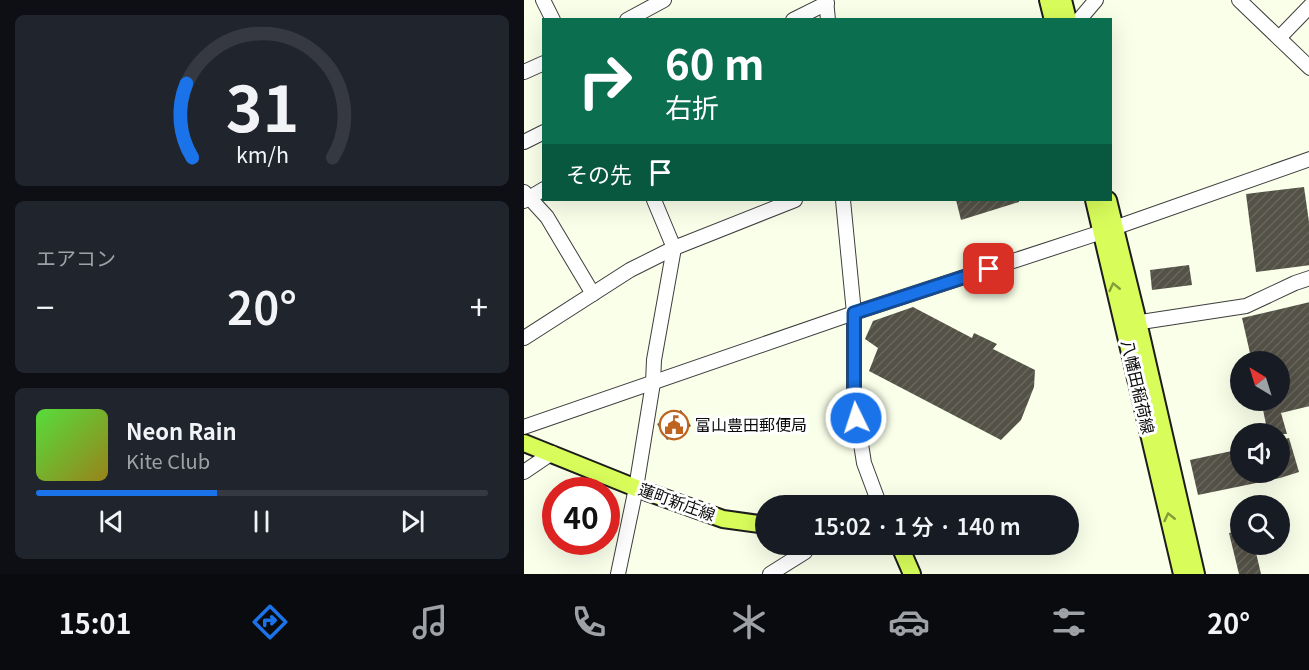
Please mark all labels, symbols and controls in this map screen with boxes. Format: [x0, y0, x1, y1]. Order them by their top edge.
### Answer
text: 60 m [665, 31, 765, 92]
icon: right [566, 42, 644, 120]
text: 31 [225, 60, 299, 150]
text: 右折 [665, 87, 719, 126]
text: km/h [235, 138, 289, 169]
icon: arrive [644, 156, 677, 189]
text: その先 [566, 157, 632, 189]
text: エアコン [36, 243, 116, 272]
pin [963, 243, 1014, 294]
icon: arrive [972, 252, 1005, 285]
text: 20° [227, 273, 297, 338]
text: − [36, 282, 54, 330]
text: + [470, 282, 488, 330]
one-way arrow [1108, 282, 1121, 292]
street label: 八幡田稲荷線 [1116, 337, 1161, 436]
north arrow [1230, 351, 1290, 411]
map controls [1230, 351, 1290, 555]
position arrow [824, 386, 888, 450]
public building icon: 富山豊田郵便局 [658, 409, 690, 441]
place label: 富山豊田郵便局 [695, 412, 807, 436]
text: Neon Rain [126, 414, 237, 446]
button: sound [1230, 423, 1290, 483]
text: Kite Club [126, 446, 210, 475]
street label: 蓮町新庄線 [636, 476, 719, 526]
speed limit sign: 40 [542, 477, 620, 555]
button: search [1230, 495, 1290, 555]
icon: previous [95, 505, 128, 538]
icon: pause [245, 505, 278, 538]
icon: next [396, 505, 429, 538]
text: 15:02 · 1 分 · 140 m [813, 509, 1021, 541]
one-way arrow [1163, 512, 1176, 522]
icon: directions [249, 601, 291, 643]
icon: music [409, 601, 451, 643]
icon: phone [568, 601, 610, 643]
icon: climate [728, 601, 770, 643]
icon: car [888, 601, 930, 643]
icon: filters [1048, 601, 1090, 643]
text: 15:01 [59, 603, 131, 642]
text: 20° [1207, 603, 1250, 642]

